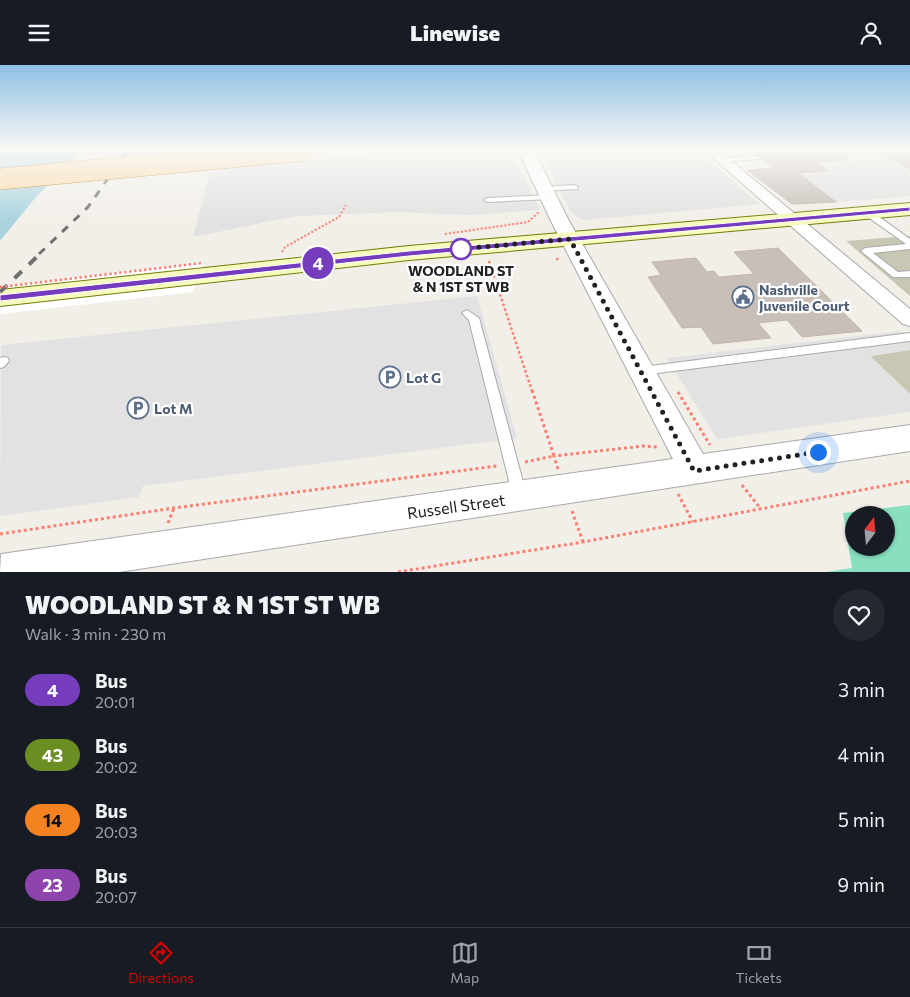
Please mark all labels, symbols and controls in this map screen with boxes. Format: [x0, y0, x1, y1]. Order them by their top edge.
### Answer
icon: menu [25, 19, 53, 47]
text: Linewise [410, 19, 500, 46]
icon: person [857, 19, 885, 47]
marker: WOODLAND ST & N 1ST ST WB [450, 238, 472, 260]
line badge: 4 [302, 247, 334, 279]
text: 4 [312, 252, 324, 274]
place label: WOODLAND ST & N 1ST ST WB [408, 262, 514, 295]
place label: Nashville Juvenile Court [759, 281, 850, 314]
public building icon: Nashville Juvenile Court [731, 285, 755, 309]
parking icon: Lot G [378, 365, 402, 389]
place label: Lot G [406, 369, 441, 386]
parking icon: Lot M [126, 396, 150, 420]
place label: Lot M [154, 400, 193, 417]
your location [806, 440, 831, 465]
street label: Russell Street [406, 490, 507, 522]
north arrow [845, 506, 895, 556]
map controls [845, 506, 895, 556]
button: heart [833, 589, 885, 641]
text: WOODLAND ST & N 1ST ST WB [25, 590, 380, 619]
text: Walk · 3 min · 230 m [25, 624, 166, 643]
text: Bus [95, 669, 127, 692]
text: 3 min [838, 678, 885, 701]
text: 4 [47, 679, 58, 701]
text: 20:01 [95, 692, 135, 711]
text: Bus [95, 734, 127, 757]
text: 4 min [838, 743, 885, 766]
text: 43 [42, 744, 63, 766]
text: 20:02 [95, 757, 137, 776]
text: Bus [95, 799, 127, 822]
text: 5 min [838, 808, 885, 831]
text: 14 [43, 809, 62, 831]
text: 20:03 [95, 822, 138, 841]
text: Bus [95, 864, 127, 887]
text: 9 min [837, 873, 885, 896]
text: 23 [42, 874, 63, 896]
text: 20:07 [95, 887, 137, 906]
tab: Directions [128, 939, 194, 986]
tab: Map [450, 939, 479, 986]
tab: Tickets [736, 939, 782, 986]

